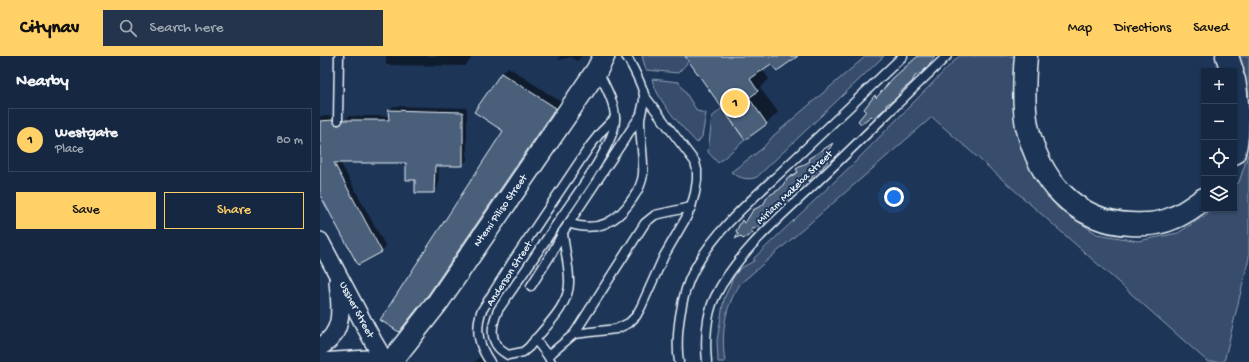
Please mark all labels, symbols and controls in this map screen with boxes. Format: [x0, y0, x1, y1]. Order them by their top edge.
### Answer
search box [103, 10, 383, 46]
text: Citynav [20, 17, 79, 40]
icon: search [117, 17, 139, 39]
text: Search here [149, 19, 223, 37]
text: Map [1068, 20, 1092, 37]
text: Directions [1114, 20, 1171, 37]
text: Saved [1193, 20, 1229, 37]
map controls [1201, 68, 1237, 212]
button: + [1201, 68, 1237, 104]
text: Nearby [16, 72, 69, 92]
pin: 1 [722, 88, 748, 118]
button: − [1201, 104, 1237, 140]
text: Westgate [55, 124, 118, 142]
text: 1 [27, 133, 33, 148]
text: 80 m [276, 133, 303, 148]
button: locate [1201, 140, 1237, 176]
text: Place [55, 142, 83, 157]
street label: Miriam Makeba Street [755, 148, 837, 227]
street label: Ntemi Piliso Street [472, 171, 531, 249]
button: layers [1201, 176, 1237, 212]
your location [884, 187, 904, 207]
button: Save [16, 192, 156, 229]
button: Share [164, 192, 304, 229]
street label: Anderson Street [485, 238, 536, 309]
street label: Ussher Street [336, 280, 377, 341]

